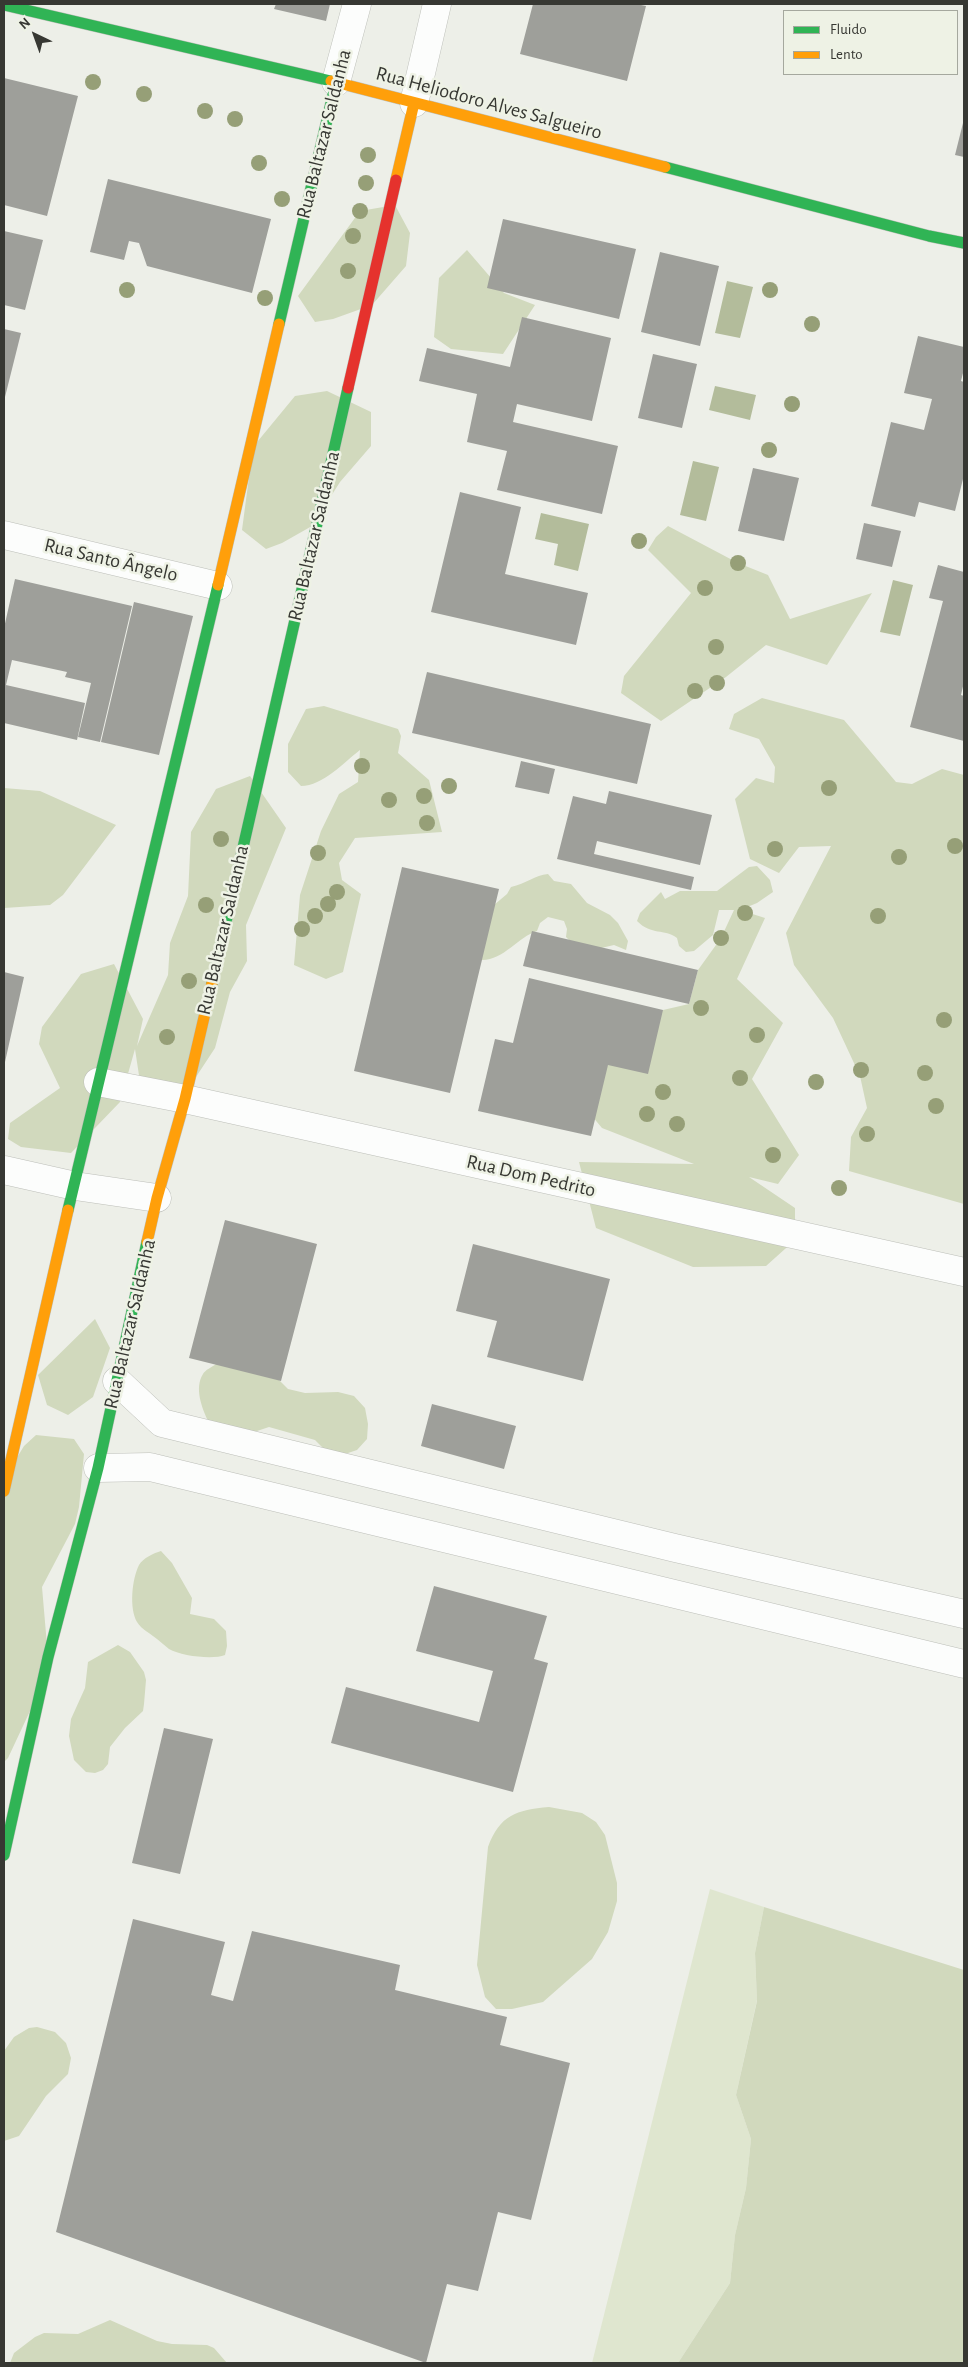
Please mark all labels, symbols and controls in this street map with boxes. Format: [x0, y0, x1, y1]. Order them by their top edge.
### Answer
north arrow [10, 10, 60, 60]
legend [783, 10, 958, 75]
text: N [17, 15, 33, 32]
text: Fluido [830, 22, 867, 37]
street label: Rua Baltazar Saldanha [291, 47, 357, 221]
text: Lento [830, 47, 863, 62]
street label: Rua Heliodoro Alves Salgueiro [373, 61, 605, 145]
street label: Rua Baltazar Saldanha [283, 449, 345, 623]
street label: Rua Santo Ângelo [42, 533, 180, 587]
street label: Rua Baltazar Saldanha [192, 843, 254, 1017]
street label: Rua Dom Pedrito [464, 1150, 598, 1202]
street label: Rua Baltazar Saldanha [99, 1237, 161, 1411]

